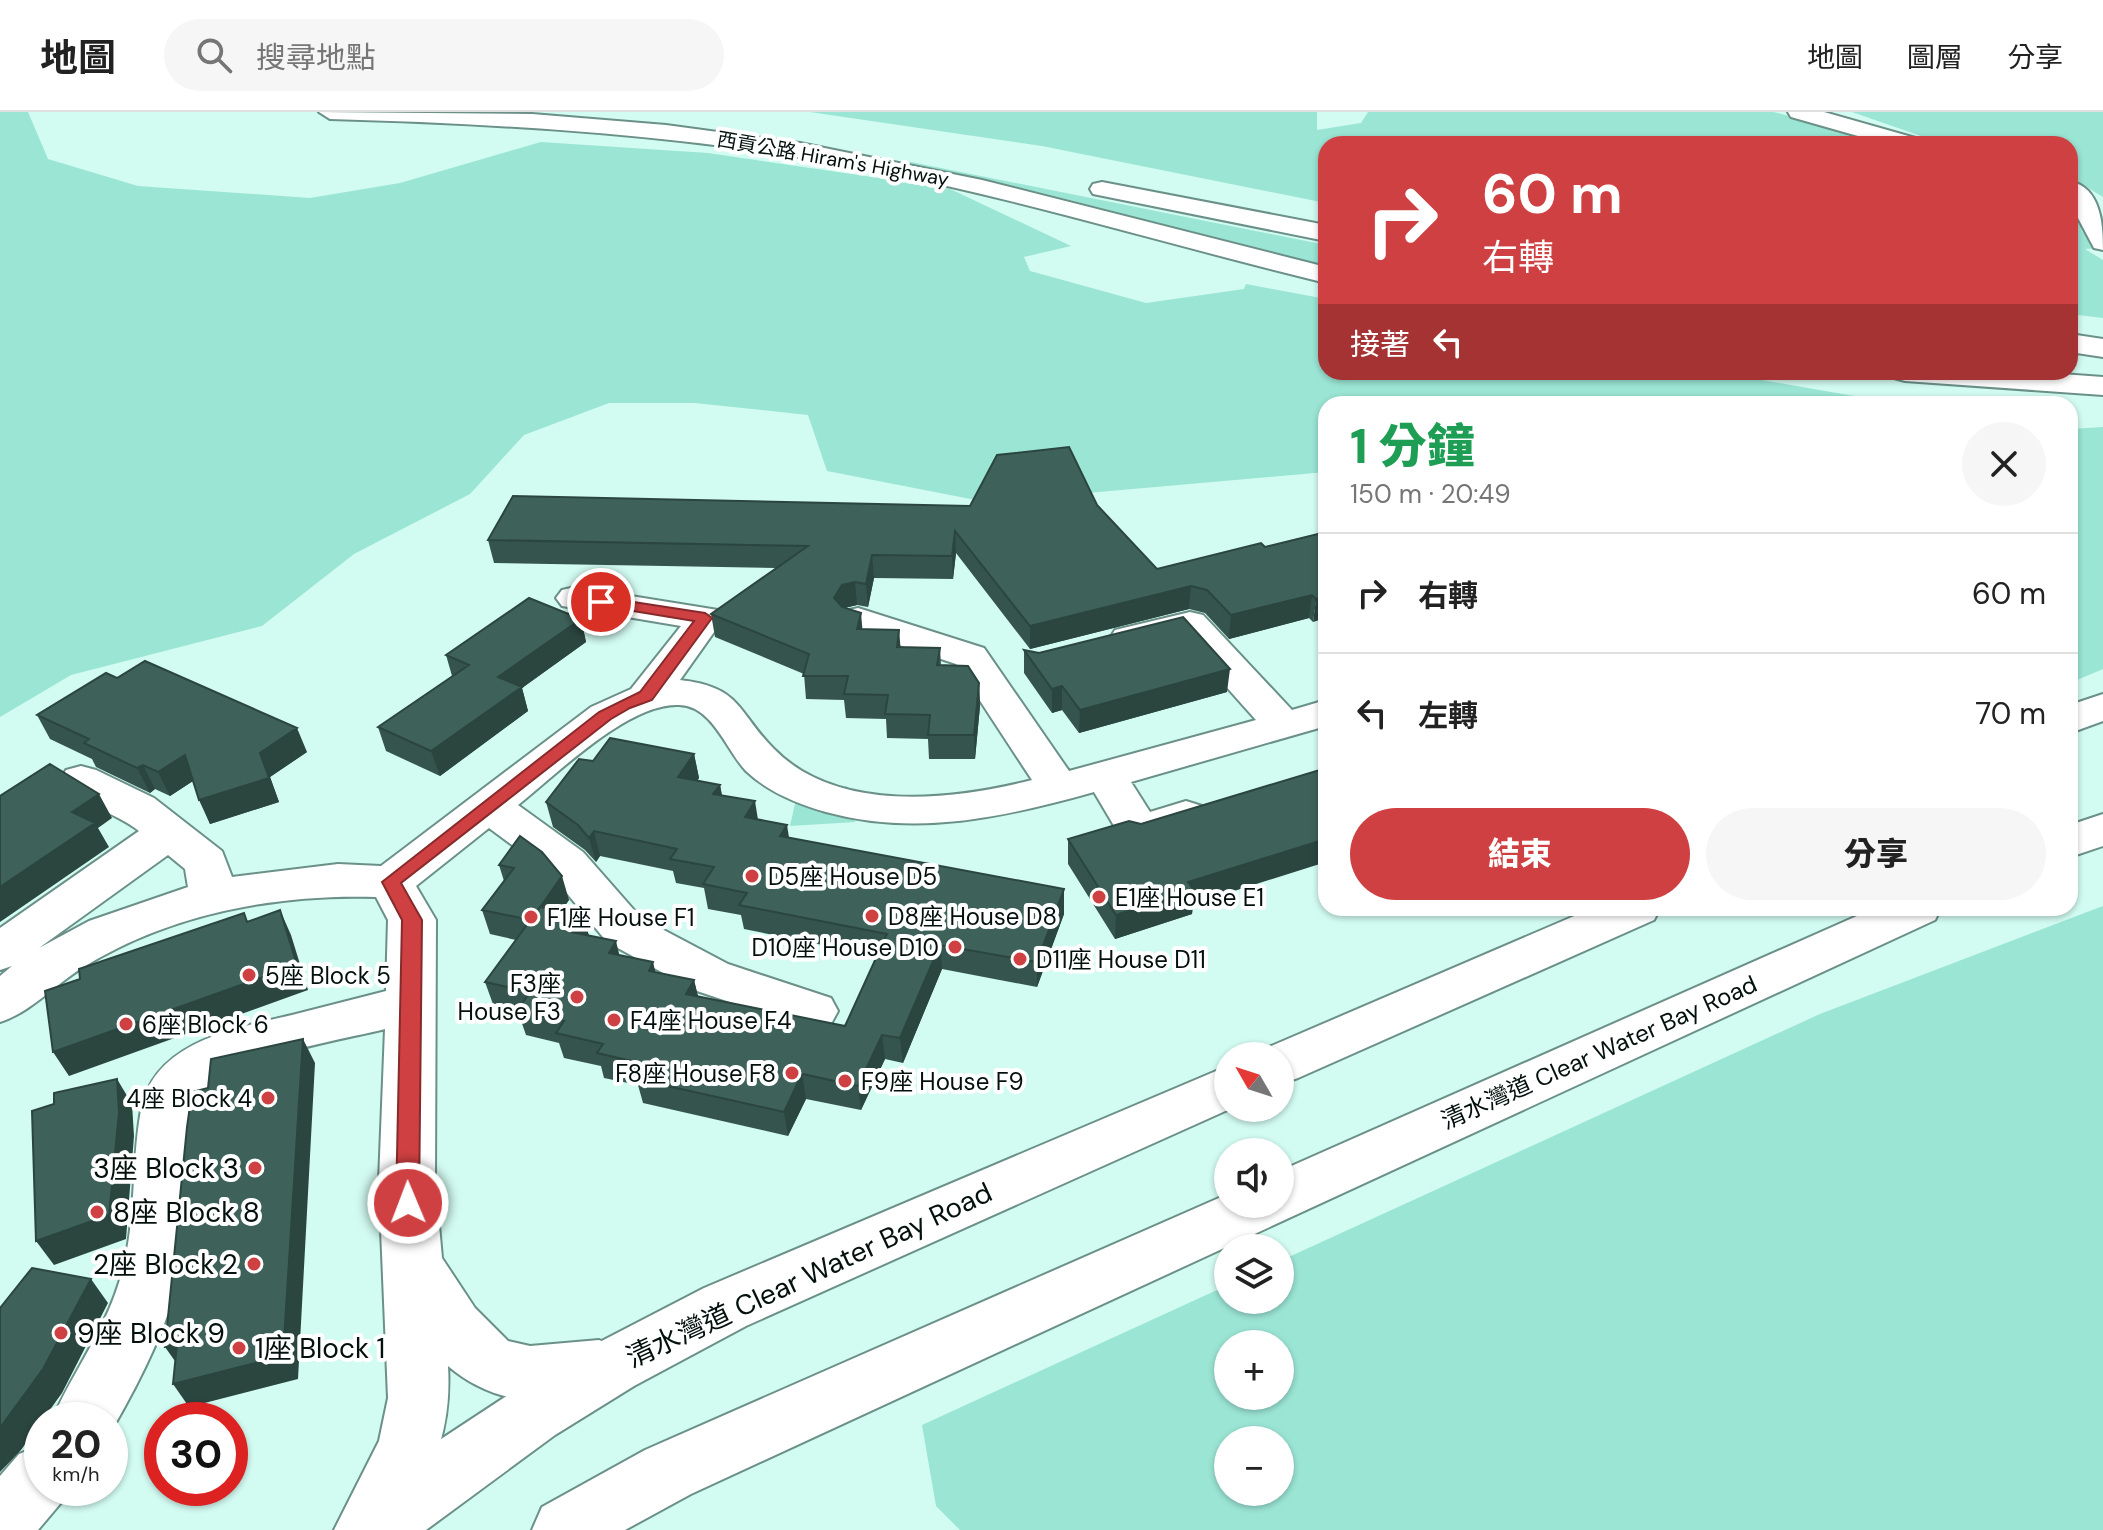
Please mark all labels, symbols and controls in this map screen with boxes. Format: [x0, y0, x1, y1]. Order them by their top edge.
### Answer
search box [164, 19, 724, 91]
text: 地圖 [40, 33, 116, 83]
icon: search [192, 33, 236, 77]
text: 搜尋地點 [256, 38, 376, 77]
text: 地圖 [1807, 39, 1863, 76]
text: 圖層 [1907, 39, 1963, 76]
text: 分享 [2007, 39, 2063, 76]
street label: 西貢公路 Hiram's Highway [715, 126, 951, 192]
text: 60 m [1482, 157, 1623, 230]
icon: right [1350, 168, 1454, 272]
text: 右轉 [1482, 234, 1554, 281]
icon: left [1426, 320, 1470, 364]
text: 接著 [1350, 325, 1410, 364]
text: 1 分鐘 [1350, 415, 1475, 478]
button: close [1962, 422, 2046, 506]
text: 150 m · 20:49 [1350, 477, 1511, 511]
pin [567, 568, 635, 636]
icon: right [1350, 571, 1394, 615]
text: 60 m [1972, 574, 2046, 613]
text: 右轉 [1418, 576, 1478, 615]
icon: arrive [579, 580, 623, 624]
icon: left [1350, 691, 1394, 735]
text: 70 m [1975, 694, 2046, 733]
text: 左轉 [1418, 696, 1478, 735]
button: 結束 [1350, 808, 1690, 900]
button: 分享 [1706, 808, 2046, 900]
place label: D5座 House D5 [768, 861, 937, 892]
marker: D5座 House D5 [743, 867, 761, 885]
place label: E1座 House E1 [1115, 882, 1264, 913]
marker: E1座 House E1 [1090, 888, 1108, 906]
place label: D8座 House D8 [888, 901, 1057, 932]
place label: F1座 House F1 [547, 902, 694, 933]
marker: D8座 House D8 [863, 907, 881, 925]
marker: F1座 House F1 [522, 908, 540, 926]
place label: D10座 House D10 [751, 932, 939, 963]
marker: D10座 House D10 [946, 938, 964, 956]
place label: D11座 House D11 [1036, 944, 1206, 975]
marker: D11座 House D11 [1011, 950, 1029, 968]
place label: 5座 Block 5 [265, 960, 391, 991]
marker: 5座 Block 5 [240, 966, 258, 984]
place label: F3座 House F3 [458, 968, 561, 1027]
street label: 清水灣道 Clear Water Bay Road [1436, 968, 1762, 1136]
marker: F3座 House F3 [568, 988, 586, 1006]
place label: F4座 House F4 [630, 1005, 792, 1036]
place label: 6座 Block 6 [142, 1009, 269, 1040]
marker: F4座 House F4 [605, 1011, 623, 1029]
marker: 6座 Block 6 [117, 1015, 135, 1033]
north arrow [1214, 1042, 1294, 1122]
map controls [1214, 1042, 1294, 1506]
place label: F8座 House F8 [615, 1058, 776, 1089]
marker: F8座 House F8 [783, 1064, 801, 1082]
place label: F9座 House F9 [861, 1066, 1024, 1097]
marker: F9座 House F9 [836, 1072, 854, 1090]
place label: 4座 Block 4 [126, 1083, 252, 1114]
marker: 4座 Block 4 [259, 1089, 277, 1107]
button: sound [1214, 1138, 1294, 1218]
place label: 3座 Block 3 [93, 1150, 239, 1187]
marker: 3座 Block 3 [246, 1159, 264, 1177]
position arrow [366, 1161, 450, 1245]
street label: 清水灣道 Clear Water Bay Road [620, 1174, 998, 1376]
place label: 8座 Block 8 [113, 1194, 260, 1231]
marker: 8座 Block 8 [88, 1203, 106, 1221]
button: layers [1214, 1234, 1294, 1314]
place label: 2座 Block 2 [93, 1246, 238, 1283]
marker: 2座 Block 2 [245, 1255, 263, 1273]
place label: 9座 Block 9 [77, 1315, 225, 1352]
marker: 9座 Block 9 [52, 1324, 70, 1342]
place label: 1座 Block 1 [255, 1330, 385, 1367]
button: + [1214, 1330, 1294, 1410]
marker: 1座 Block 1 [230, 1339, 248, 1357]
speed limit sign: 30 [144, 1402, 248, 1506]
text: 20 [50, 1418, 102, 1470]
button: − [1214, 1426, 1294, 1506]
text: km/h [52, 1461, 100, 1487]

